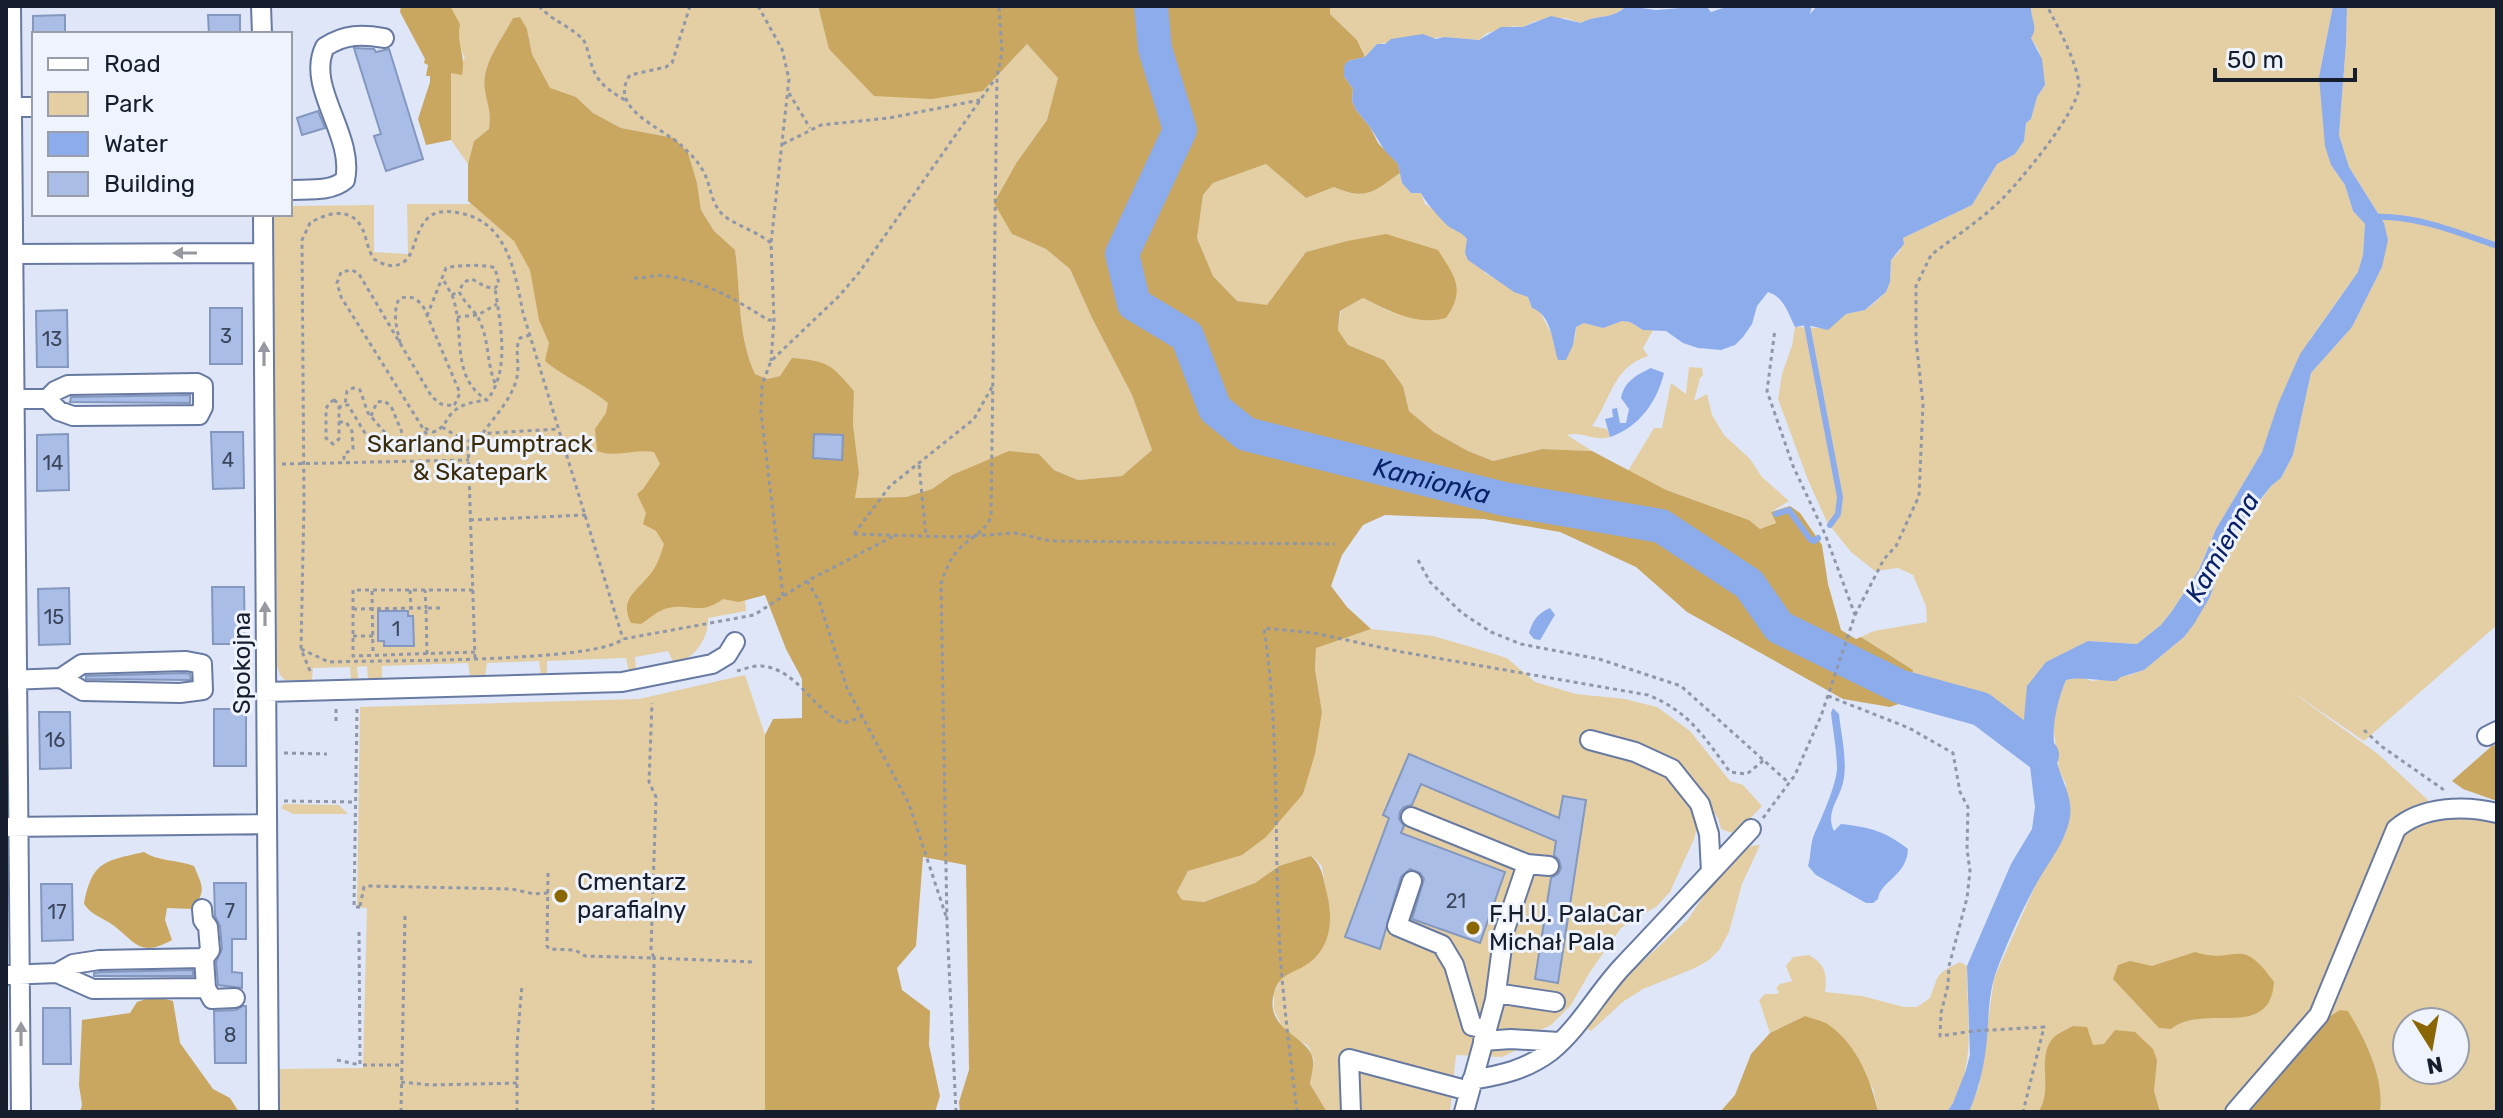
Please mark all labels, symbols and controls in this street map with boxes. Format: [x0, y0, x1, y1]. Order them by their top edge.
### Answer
legend [32, 32, 292, 216]
scale bar [2215, 32, 2355, 82]
text: 50 m [2227, 46, 2284, 74]
text: Road [104, 50, 161, 78]
text: Park [104, 90, 155, 118]
text: Water [104, 130, 168, 158]
text: Building [104, 170, 195, 198]
one-way arrow [172, 247, 197, 259]
house number: 3 [220, 324, 232, 348]
house number: 13 [42, 327, 62, 351]
one-way arrow [258, 341, 270, 366]
park label: Skarland Pumptrack & Skatepark [367, 430, 593, 486]
house number: 4 [222, 448, 234, 472]
house number: 14 [43, 451, 63, 475]
water label: Kamionka [1370, 452, 1494, 511]
water label: Kamienna [2179, 487, 2266, 608]
one-way arrow [259, 601, 272, 626]
house number: 15 [44, 605, 64, 629]
street label: Spokojna [228, 612, 256, 714]
house number: 1 [392, 617, 400, 641]
house number: 16 [45, 728, 65, 752]
place label: Cmentarz parafialny [577, 868, 686, 924]
marker: Cmentarz parafialny [552, 887, 570, 905]
house number: 21 [1446, 889, 1466, 913]
house number: 7 [225, 899, 235, 923]
house number: 17 [48, 900, 66, 924]
place label: F.H.U. PalaCar Michał Pala [1489, 900, 1644, 956]
marker: F.H.U. PalaCar Michał Pala [1464, 919, 1482, 937]
north arrow [2391, 1006, 2471, 1086]
one-way arrow [15, 1021, 27, 1046]
house number: 8 [224, 1023, 236, 1047]
text: N [2424, 1050, 2445, 1080]

